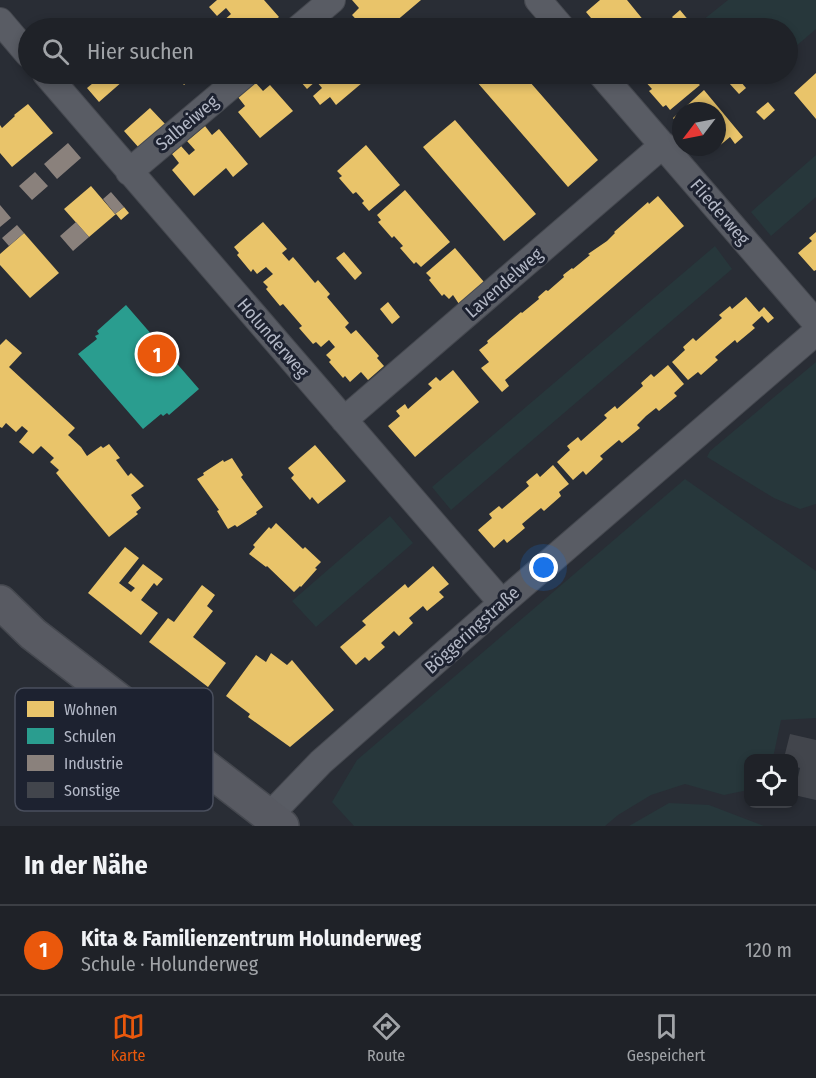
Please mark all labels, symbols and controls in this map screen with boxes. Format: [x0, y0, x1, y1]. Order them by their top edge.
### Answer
search box [18, 18, 798, 84]
icon: search [39, 35, 72, 68]
text: Hier suchen [87, 38, 194, 65]
street label: Salbeiweg [151, 90, 223, 155]
north arrow [672, 102, 726, 156]
street label: Fliederweg [686, 175, 755, 250]
street label: Lavendelweg [461, 243, 548, 323]
street label: Holunderweg [233, 294, 314, 383]
pin: 1 [138, 332, 176, 376]
your location [529, 553, 558, 582]
street label: Böggeringstraße [420, 582, 524, 678]
legend [15, 688, 213, 811]
text: Wohnen [64, 700, 117, 719]
text: Schulen [64, 727, 116, 746]
text: Industrie [64, 754, 123, 773]
map controls [744, 754, 798, 808]
button: locate [744, 754, 798, 808]
text: Sonstige [64, 781, 120, 800]
text: In der Nähe [24, 850, 148, 881]
text: Kita & Familienzentrum Holunderweg [81, 925, 421, 952]
text: 1 [39, 938, 48, 962]
text: 120 m [745, 938, 792, 962]
text: Schule · Holunderweg [81, 952, 258, 976]
tab: Karte [111, 1010, 145, 1065]
tab: Route [367, 1010, 405, 1065]
tab: Gespeichert [627, 1010, 705, 1065]

